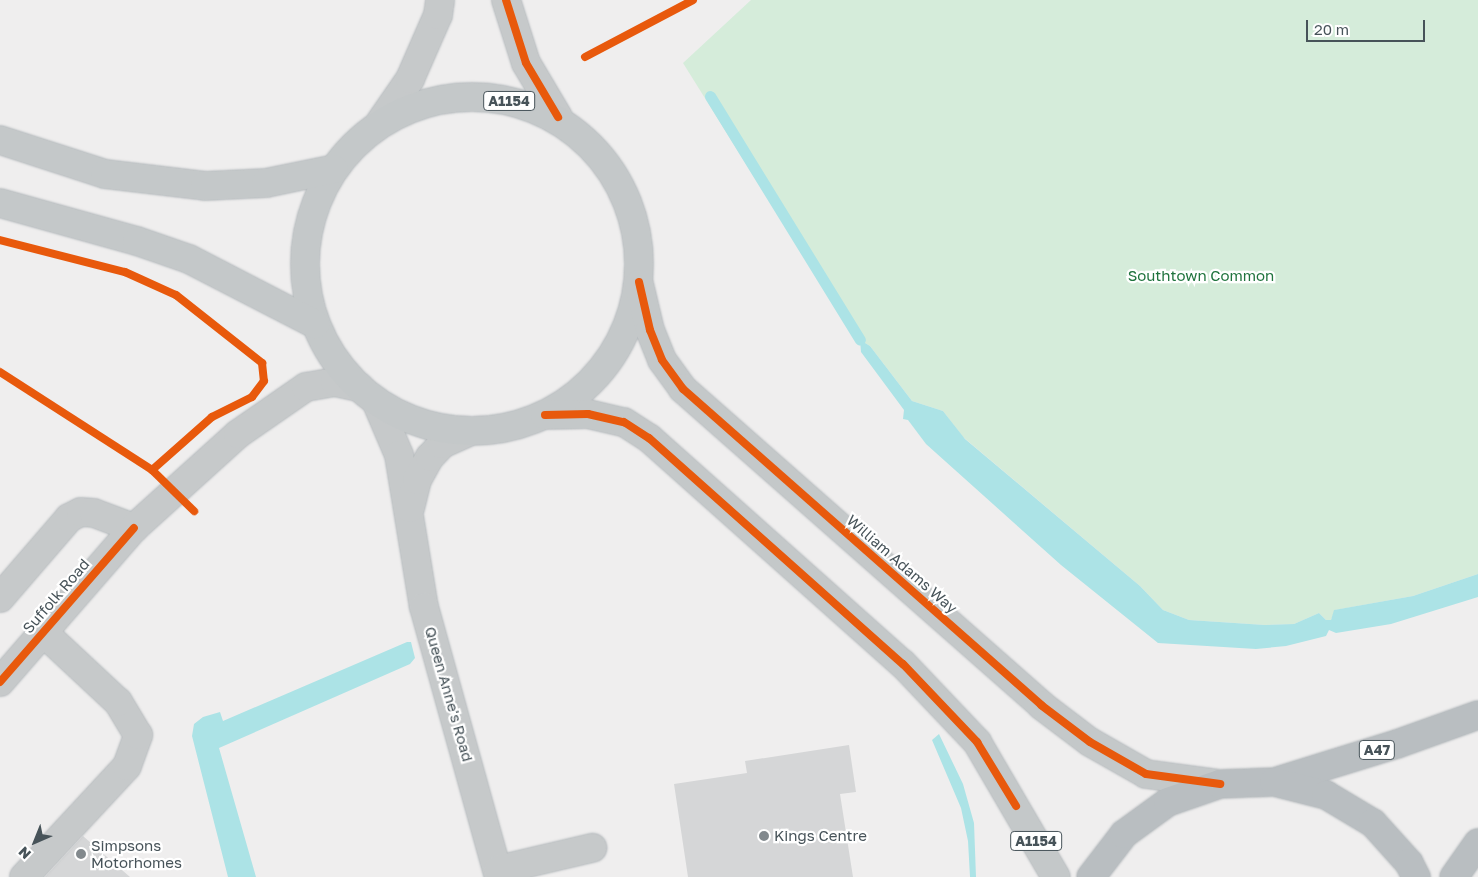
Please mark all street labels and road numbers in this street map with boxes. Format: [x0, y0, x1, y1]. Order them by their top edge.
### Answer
road number: A1154 [483, 90, 535, 112]
street label: William Adams Way [843, 511, 961, 617]
street label: Suffolk Road [19, 555, 93, 637]
street label: Queen Anne's Road [421, 625, 477, 763]
road number: A47 [1358, 738, 1396, 762]
road number: A1154 [1010, 829, 1062, 852]

